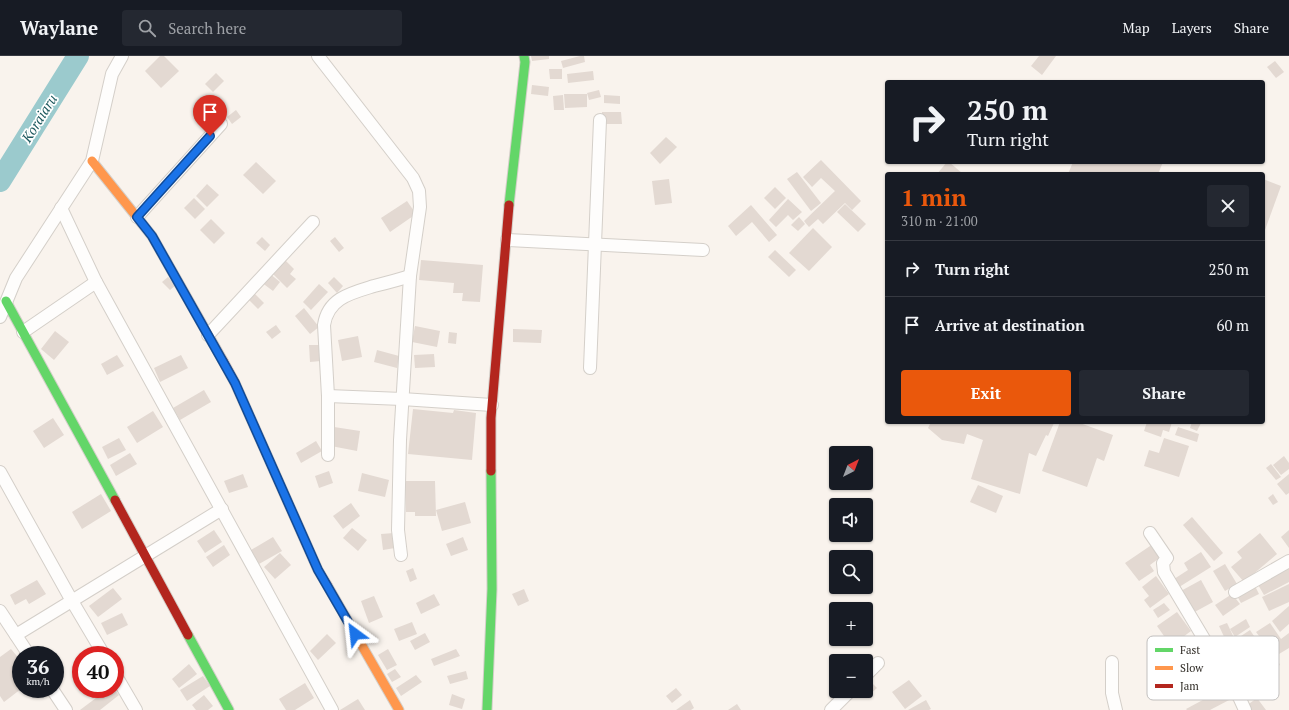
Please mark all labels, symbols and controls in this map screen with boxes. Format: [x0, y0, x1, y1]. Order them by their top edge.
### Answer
search box [122, 10, 402, 46]
text: Waylane [20, 15, 98, 40]
icon: search [136, 17, 158, 39]
text: Search here [168, 18, 246, 38]
text: Map [1123, 18, 1150, 37]
text: Layers [1172, 18, 1212, 37]
text: Share [1234, 18, 1269, 37]
water label: Koraiaru [16, 90, 61, 146]
text: 250 m [967, 91, 1048, 128]
pin [193, 95, 227, 136]
icon: right [901, 96, 953, 148]
icon: arrive [199, 101, 221, 123]
text: Turn right [967, 127, 1049, 151]
text: 1 min [901, 181, 967, 213]
button: close [1207, 185, 1249, 227]
text: 310 m · 21:00 [901, 212, 978, 230]
icon: right [901, 258, 923, 280]
text: Turn right [935, 259, 1010, 279]
text: 250 m [1208, 259, 1249, 279]
icon: arrive [901, 314, 923, 336]
text: Arrive at destination [935, 315, 1085, 335]
text: 60 m [1216, 315, 1249, 335]
button: Exit [901, 370, 1071, 416]
button: Share [1079, 370, 1249, 416]
north arrow [829, 446, 873, 490]
map controls [829, 446, 873, 698]
button: sound [829, 498, 873, 542]
button: search [829, 550, 873, 594]
button: + [829, 602, 873, 646]
position arrow [334, 613, 376, 655]
legend [1147, 636, 1279, 700]
text: Fast [1180, 643, 1200, 657]
speed limit sign: 40 [72, 646, 124, 698]
text: 36 [27, 653, 49, 680]
button: − [829, 654, 873, 698]
text: Slow [1180, 661, 1204, 675]
text: km/h [26, 675, 50, 688]
text: Jam [1180, 679, 1199, 693]

